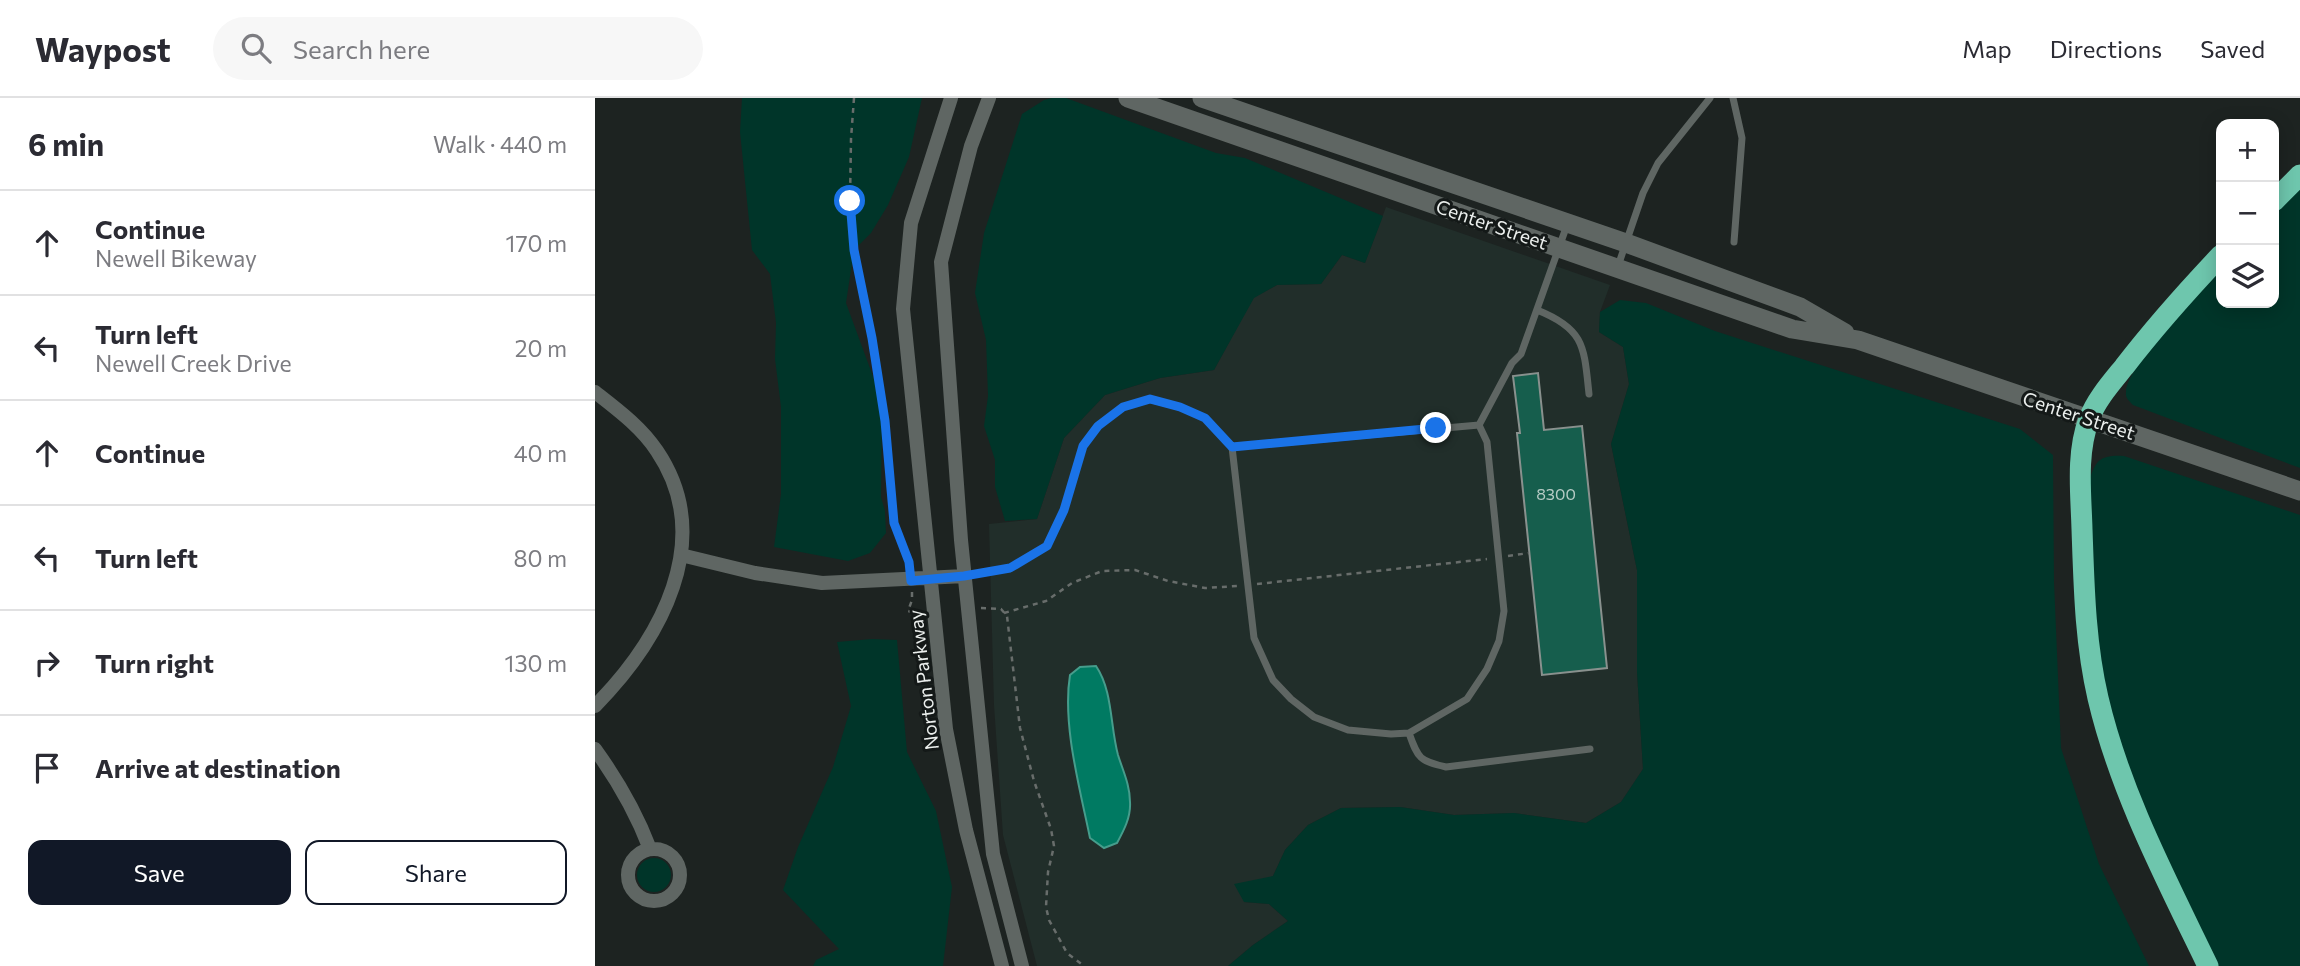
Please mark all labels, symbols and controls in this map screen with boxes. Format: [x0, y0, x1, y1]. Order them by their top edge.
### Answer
search box [213, 17, 703, 80]
text: Waypost [35, 28, 171, 69]
icon: search [237, 29, 275, 67]
text: Search here [293, 33, 430, 64]
text: Map [1962, 34, 2012, 63]
text: Directions [2050, 34, 2162, 63]
text: Saved [2200, 34, 2265, 63]
map controls [2216, 119, 2279, 308]
button: + [2216, 119, 2279, 182]
text: 6 min [28, 125, 104, 162]
text: Walk · 440 m [433, 130, 567, 158]
button: − [2216, 182, 2279, 245]
route start [834, 185, 865, 216]
street label: Center Street [1433, 194, 1551, 254]
text: Continue [95, 213, 205, 244]
icon: ahead [28, 224, 66, 262]
text: 170 m [506, 229, 567, 257]
text: Newell Bikeway [95, 244, 257, 272]
button: layers [2216, 245, 2279, 308]
text: Turn left [95, 318, 198, 349]
icon: left [28, 329, 66, 367]
text: 20 m [515, 334, 567, 362]
text: Newell Creek Drive [95, 349, 292, 377]
street label: Center Street [2020, 386, 2138, 444]
route end [1420, 412, 1451, 443]
icon: ahead [28, 434, 66, 472]
text: Continue [95, 437, 205, 468]
text: 40 m [514, 439, 567, 467]
house number: 8300 [1536, 484, 1576, 503]
icon: left [28, 539, 66, 577]
text: Turn left [95, 542, 198, 573]
text: 80 m [514, 544, 567, 572]
street label: Norton Parkway [903, 608, 943, 751]
icon: right [28, 644, 66, 682]
text: Turn right [95, 647, 214, 678]
text: 130 m [505, 649, 567, 677]
icon: arrive [28, 749, 66, 787]
text: Arrive at destination [95, 752, 341, 783]
button: Save [28, 840, 291, 905]
button: Share [305, 840, 567, 905]

